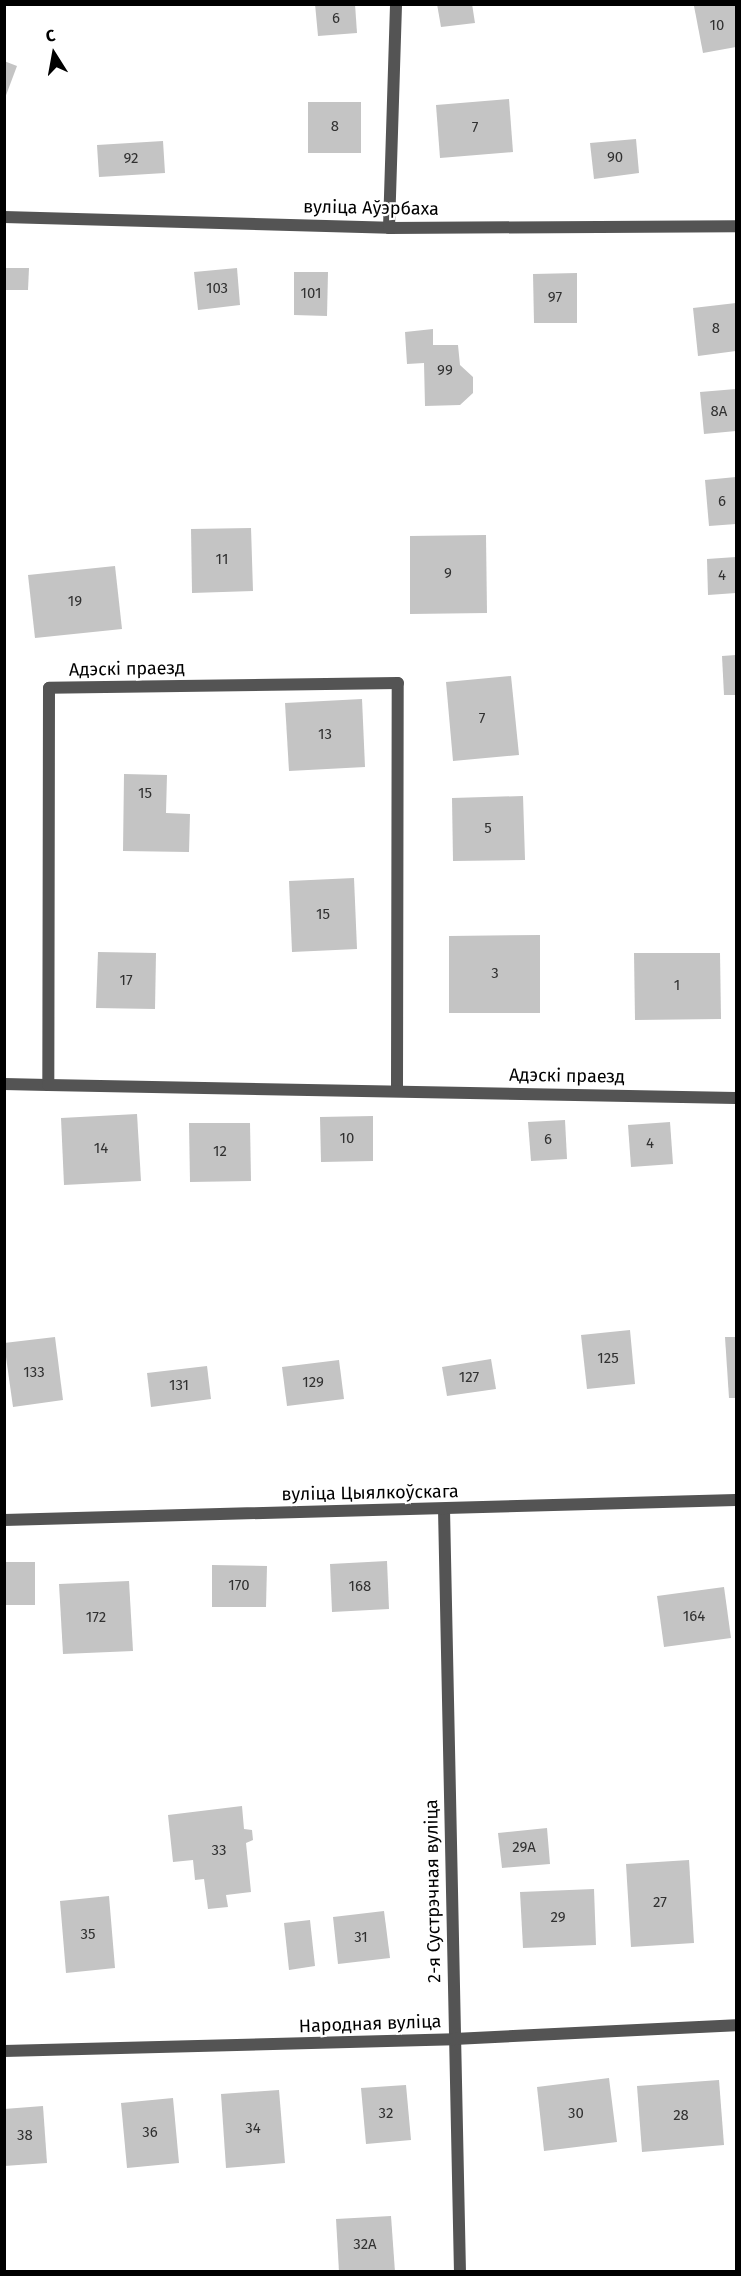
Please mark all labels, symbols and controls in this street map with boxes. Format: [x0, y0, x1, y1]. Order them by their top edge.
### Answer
house number: 6 [332, 10, 340, 28]
house number: 10 [710, 17, 724, 35]
north arrow [24, 24, 84, 84]
text: С [44, 26, 57, 46]
house number: 8 [331, 118, 339, 136]
house number: 7 [472, 119, 478, 137]
house number: 90 [607, 149, 623, 167]
house number: 92 [124, 150, 138, 168]
street label: вуліца Аўэрбаха [303, 196, 439, 220]
house number: 103 [206, 280, 228, 298]
house number: 101 [301, 285, 321, 303]
house number: 97 [548, 289, 562, 307]
house number: 8 [712, 320, 720, 338]
house number: 99 [437, 362, 453, 380]
house number: 8А [711, 403, 727, 421]
house number: 6 [718, 493, 726, 511]
house number: 11 [216, 551, 228, 569]
house number: 9 [444, 565, 452, 583]
house number: 4 [718, 567, 726, 585]
house number: 19 [68, 593, 82, 611]
street label: Адэскі праезд [69, 657, 185, 681]
house number: 7 [479, 710, 485, 728]
house number: 13 [318, 726, 332, 744]
house number: 15 [138, 785, 152, 803]
house number: 5 [484, 820, 492, 838]
house number: 15 [316, 906, 330, 924]
house number: 3 [491, 965, 499, 983]
house number: 17 [119, 972, 133, 990]
house number: 1 [674, 977, 680, 995]
street label: Адэскі праезд [509, 1064, 625, 1088]
house number: 10 [340, 1130, 354, 1148]
house number: 6 [544, 1131, 552, 1149]
house number: 4 [646, 1135, 654, 1153]
house number: 14 [94, 1140, 108, 1158]
house number: 12 [213, 1143, 227, 1161]
house number: 125 [597, 1350, 619, 1368]
house number: 133 [23, 1364, 45, 1382]
house number: 127 [459, 1369, 479, 1387]
house number: 129 [302, 1374, 324, 1392]
house number: 131 [169, 1377, 189, 1395]
street label: вуліца Цыялкоўскага [281, 1481, 459, 1505]
house number: 170 [228, 1577, 250, 1595]
house number: 168 [349, 1578, 371, 1596]
house number: 164 [683, 1608, 705, 1626]
house number: 172 [86, 1609, 106, 1627]
street label: 2-я Сустрэчная вуліца [421, 1799, 445, 1983]
house number: 29А [512, 1839, 536, 1857]
house number: 33 [212, 1842, 226, 1860]
house number: 27 [653, 1894, 667, 1912]
house number: 29 [550, 1909, 566, 1927]
house number: 35 [81, 1926, 95, 1944]
house number: 31 [354, 1929, 368, 1947]
street label: Народная вуліца [298, 2011, 442, 2037]
house number: 32 [379, 2105, 393, 2123]
house number: 30 [568, 2105, 584, 2123]
house number: 28 [673, 2107, 689, 2125]
house number: 34 [245, 2120, 261, 2138]
house number: 36 [142, 2124, 158, 2142]
house number: 38 [17, 2127, 33, 2145]
house number: 32А [353, 2236, 377, 2254]

